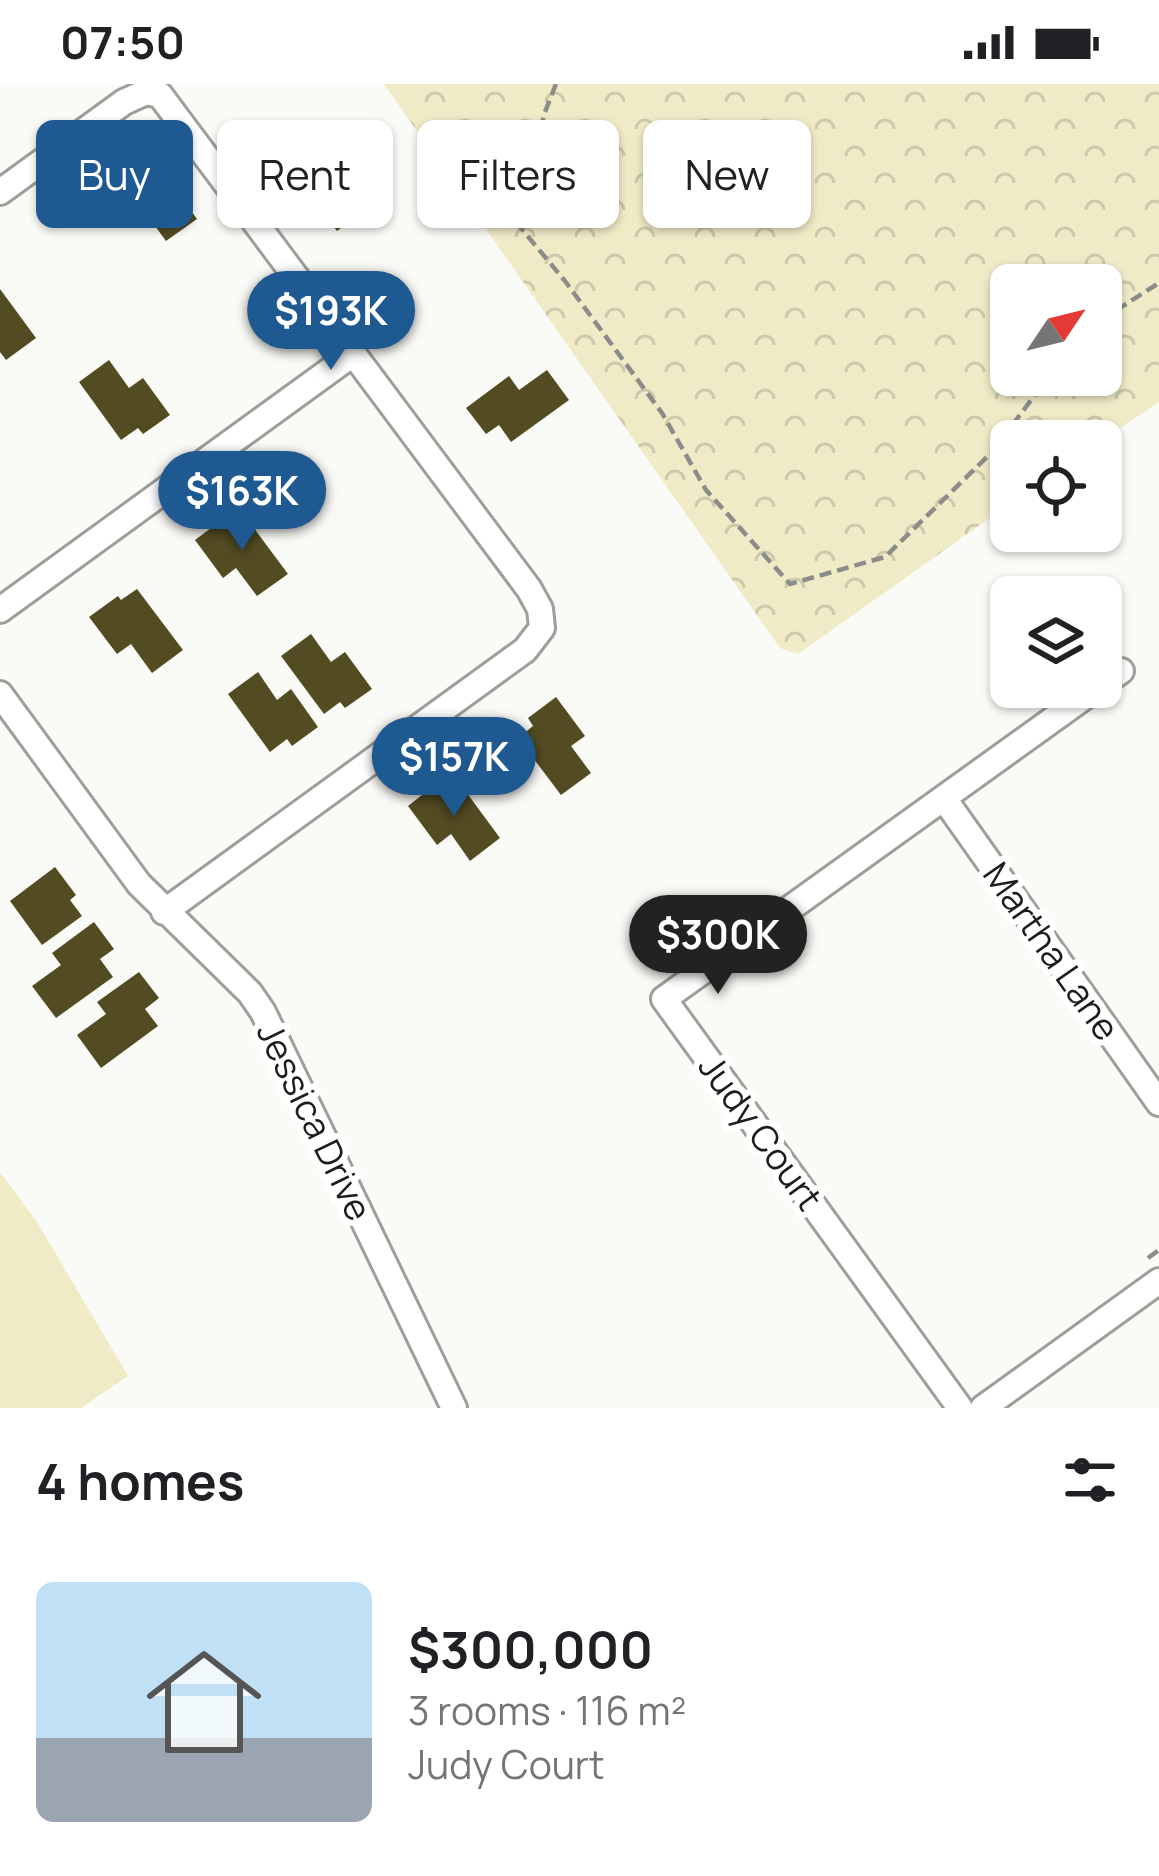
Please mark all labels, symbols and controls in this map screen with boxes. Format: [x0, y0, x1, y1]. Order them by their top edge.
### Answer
text: 07:50 [60, 11, 185, 73]
chip: Buy [36, 120, 193, 228]
chip: Rent [217, 120, 393, 228]
chip: Filters [417, 120, 619, 228]
chip: New [643, 120, 811, 228]
north arrow [990, 264, 1122, 396]
map controls [990, 264, 1122, 708]
pin: $193K [247, 271, 415, 373]
text: $193K [274, 283, 388, 337]
button: locate [990, 420, 1122, 552]
pin: $163K [158, 451, 326, 553]
text: $163K [185, 463, 299, 517]
button: layers [990, 576, 1122, 708]
pin: $157K [370, 717, 538, 819]
text: $157K [399, 729, 509, 783]
street label: Martha Lane [973, 852, 1131, 1050]
pin: $300K [634, 895, 802, 997]
text: $300K [656, 907, 780, 961]
street label: Jessica Drive [246, 1014, 384, 1228]
street label: Judy Court [688, 1044, 834, 1220]
text: 4 homes [36, 1446, 244, 1515]
icon: filters [1057, 1447, 1123, 1513]
text: $300,000 [408, 1614, 653, 1683]
icon: home [132, 1630, 276, 1774]
text: 3 rooms · 116 m² [408, 1683, 686, 1737]
text: Judy Court [408, 1737, 605, 1791]

